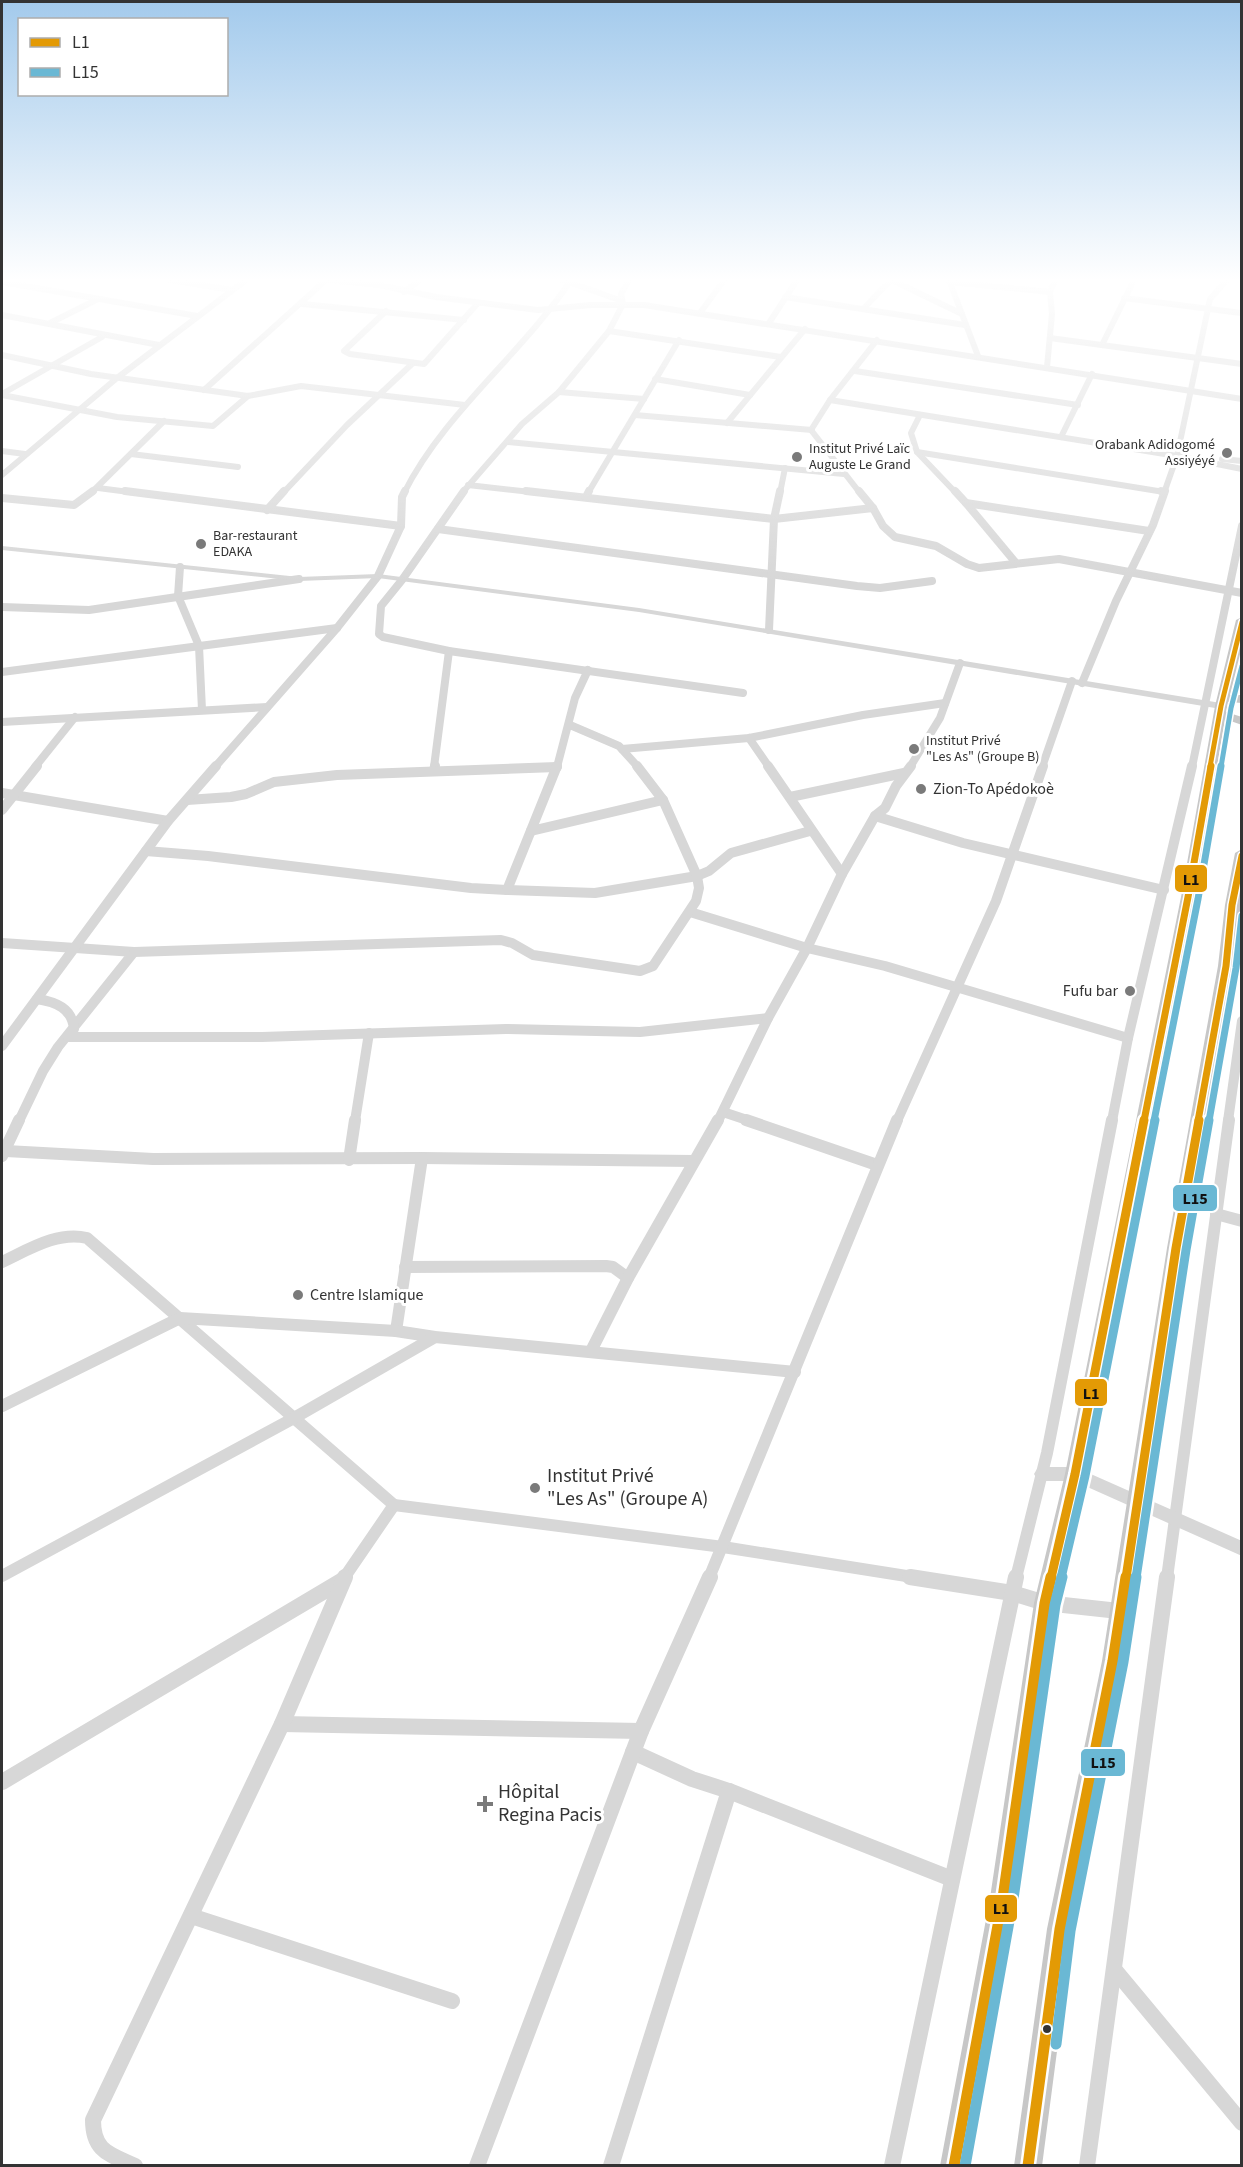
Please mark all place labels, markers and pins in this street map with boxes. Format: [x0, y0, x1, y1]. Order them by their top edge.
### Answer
place label: Orabank Adidogomé Assiyéyé [1095, 435, 1215, 471]
place label: Institut Privé Laïc Auguste Le Grand [809, 439, 911, 475]
marker: Orabank Adidogomé Assiyéyé [1220, 446, 1234, 460]
marker: Institut Privé Laïc Auguste Le Grand [790, 450, 804, 464]
place label: Bar-restaurant EDAKA [213, 526, 298, 562]
marker: Bar-restaurant EDAKA [194, 537, 208, 551]
place label: Institut Privé "Les As" (Groupe B) [926, 731, 1040, 767]
marker: Institut Privé "Les As" (Groupe B) [907, 742, 921, 756]
place label: Zion-To Apédokoè [933, 778, 1054, 800]
marker: Zion-To Apédokoè [914, 782, 928, 796]
place label: Fufu bar [1063, 980, 1118, 1002]
marker: Fufu bar [1123, 984, 1137, 998]
place label: Centre Islamique [310, 1284, 424, 1306]
marker: Centre Islamique [291, 1288, 305, 1302]
place label: Institut Privé "Les As" (Groupe A) [547, 1462, 708, 1513]
marker: Institut Privé "Les As" (Groupe A) [528, 1481, 542, 1495]
place label: Hôpital Regina Pacis [498, 1778, 602, 1829]
marker: Hôpital Regina Pacis [476, 1795, 494, 1813]
unlabelled marker [1041, 2023, 1053, 2035]

